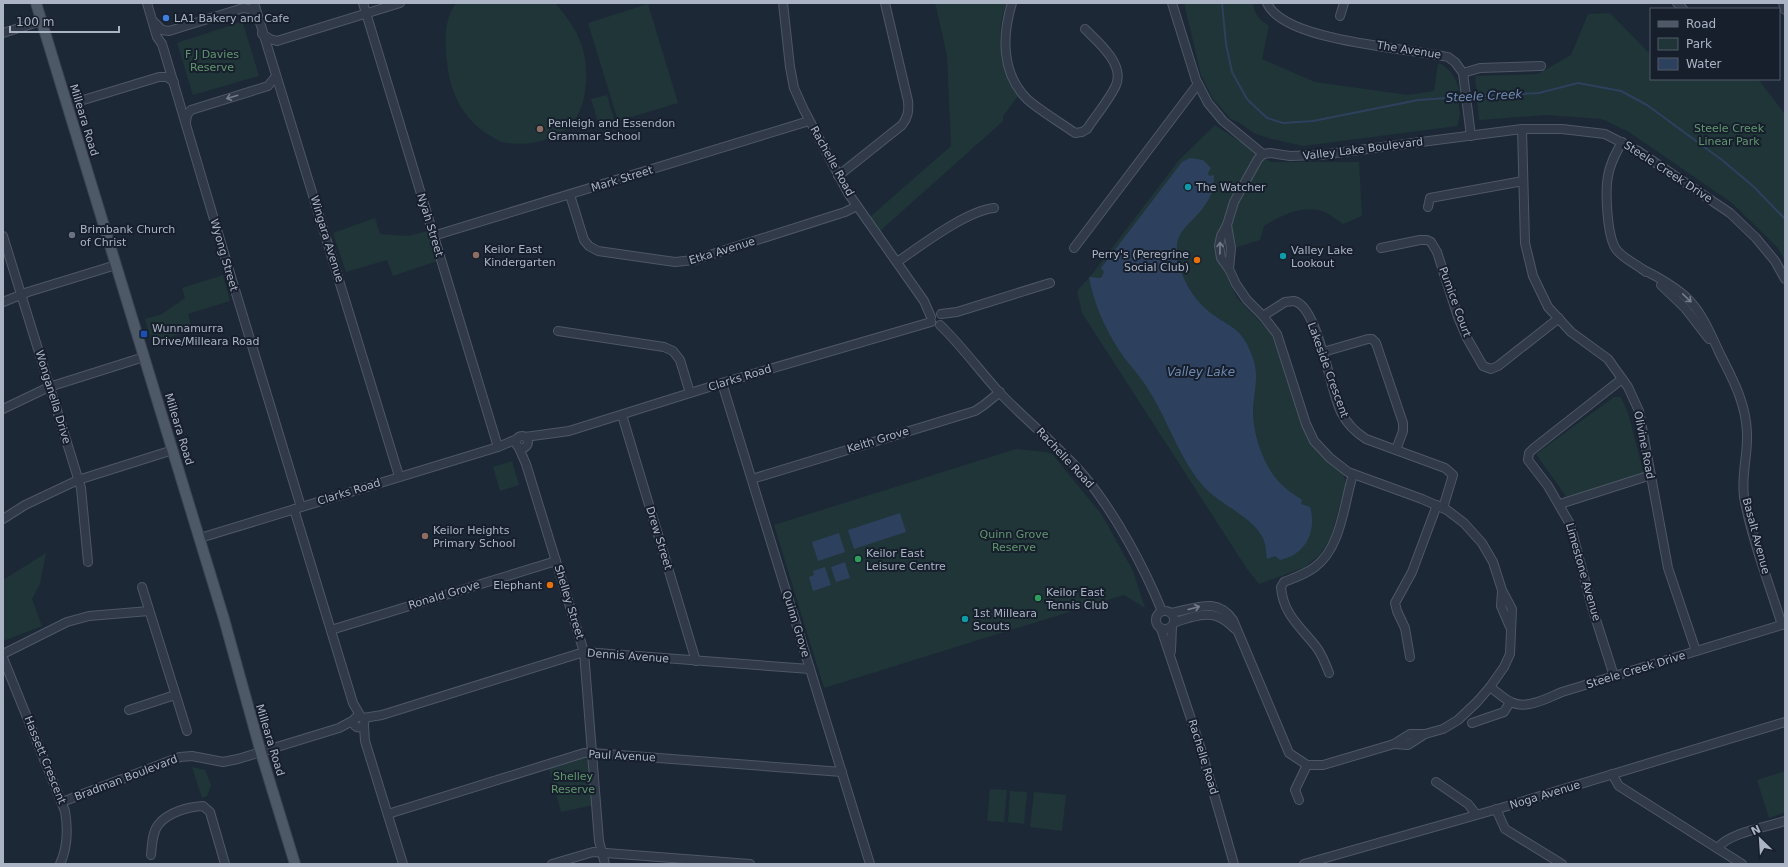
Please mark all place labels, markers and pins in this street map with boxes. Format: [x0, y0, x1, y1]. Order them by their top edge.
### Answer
place label: LA1 Bakery and Cafe [174, 12, 289, 25]
marker: LA1 Bakery and Cafe [161, 13, 171, 23]
place label: Penleigh and Essendon Grammar School [548, 117, 675, 143]
marker: Penleigh and Essendon Grammar School [535, 124, 545, 134]
place label: The Watcher [1195, 181, 1266, 194]
marker: The Watcher [1183, 182, 1193, 192]
place label: Brimbank Church of Christ [80, 223, 175, 249]
marker: Brimbank Church of Christ [67, 230, 77, 240]
place label: Keilor East Kindergarten [484, 243, 556, 269]
place label: Valley Lake Lookout [1291, 244, 1353, 270]
place label: Perry's (Peregrine Social Club) [1092, 248, 1189, 274]
marker: Keilor East Kindergarten [471, 250, 481, 260]
marker: Valley Lake Lookout [1278, 251, 1288, 261]
marker: Perry's (Peregrine Social Club) [1192, 255, 1202, 265]
place label: Wunnamurra Drive/Milleara Road [152, 322, 260, 348]
marker: Wunnamurra Drive/Milleara Road [139, 329, 149, 339]
place label: Keilor Heights Primary School [433, 524, 516, 550]
marker: Keilor Heights Primary School [420, 531, 430, 541]
place label: Keilor East Leisure Centre [866, 547, 946, 573]
marker: Keilor East Leisure Centre [853, 554, 863, 564]
place label: Elephant [493, 579, 543, 592]
marker: Elephant [545, 580, 555, 590]
place label: Keilor East Tennis Club [1045, 586, 1109, 612]
marker: Keilor East Tennis Club [1033, 593, 1043, 603]
place label: 1st Milleara Scouts [973, 607, 1037, 633]
marker: 1st Milleara Scouts [960, 614, 970, 624]

